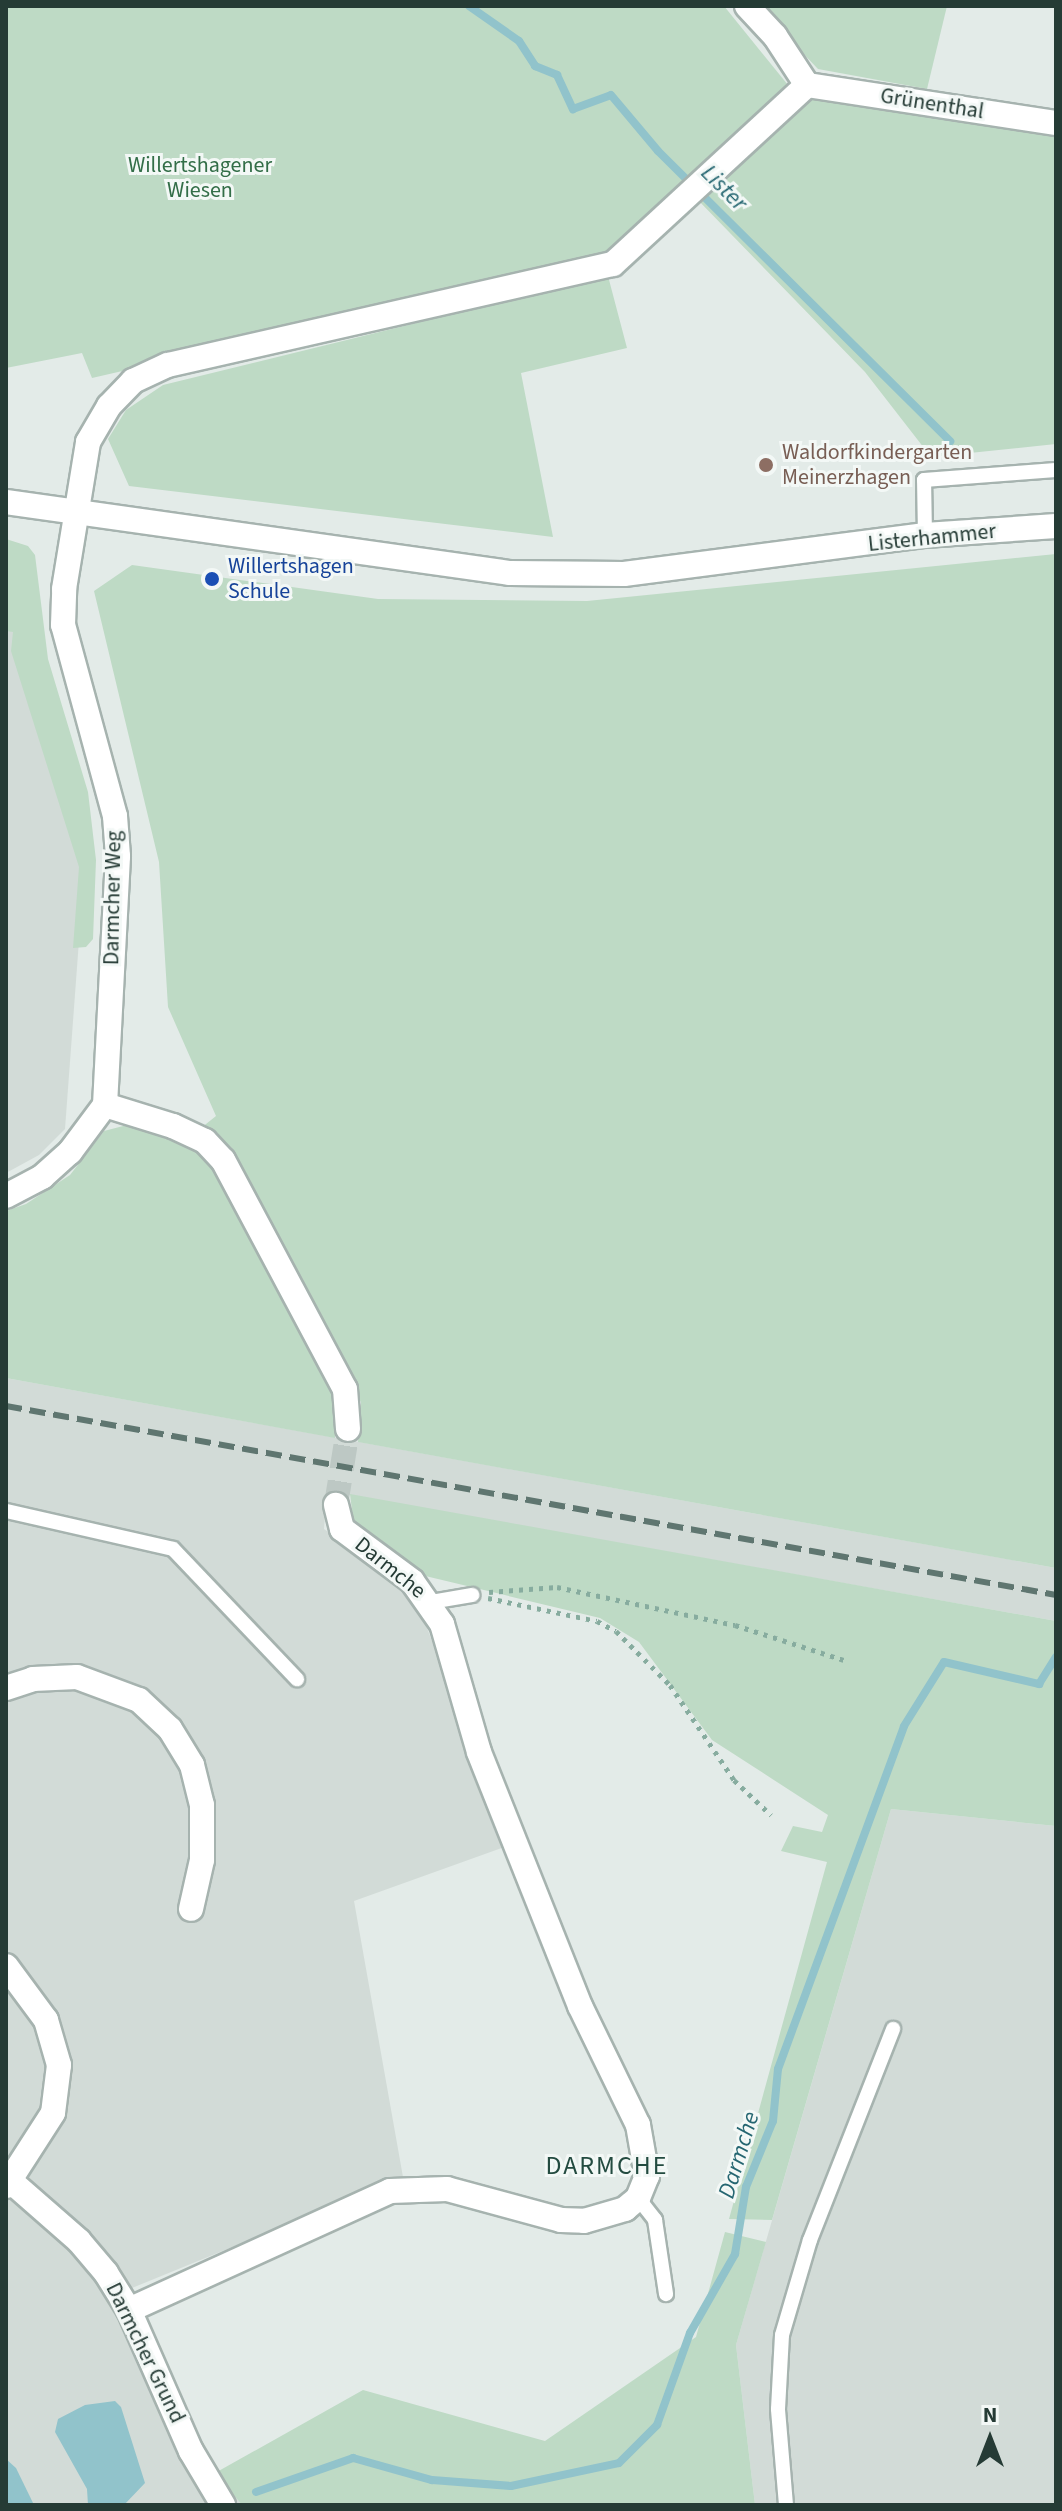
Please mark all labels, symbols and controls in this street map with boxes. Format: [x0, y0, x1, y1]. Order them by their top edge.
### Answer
street label: Grünenthal [878, 83, 986, 125]
park label: Willertshagener Wiesen [128, 152, 272, 204]
water label: Lister [695, 159, 753, 217]
place label: Waldorfkindergarten Meinerzhagen [782, 439, 972, 490]
marker: Waldorfkindergarten Meinerzhagen [757, 456, 775, 474]
street label: Listerhammer [867, 518, 997, 558]
place label: Willertshagen Schule [228, 553, 354, 604]
marker: Willertshagen Schule [203, 570, 221, 588]
street label: Darmcher Weg [99, 831, 127, 965]
street label: Darmche [349, 1531, 431, 1605]
water label: Darmche [712, 2108, 766, 2202]
district label: DARMCHE [545, 2150, 669, 2182]
street label: Darmcher Grund [100, 2279, 190, 2427]
north arrow [950, 2399, 1030, 2479]
text: N [983, 2399, 997, 2431]

